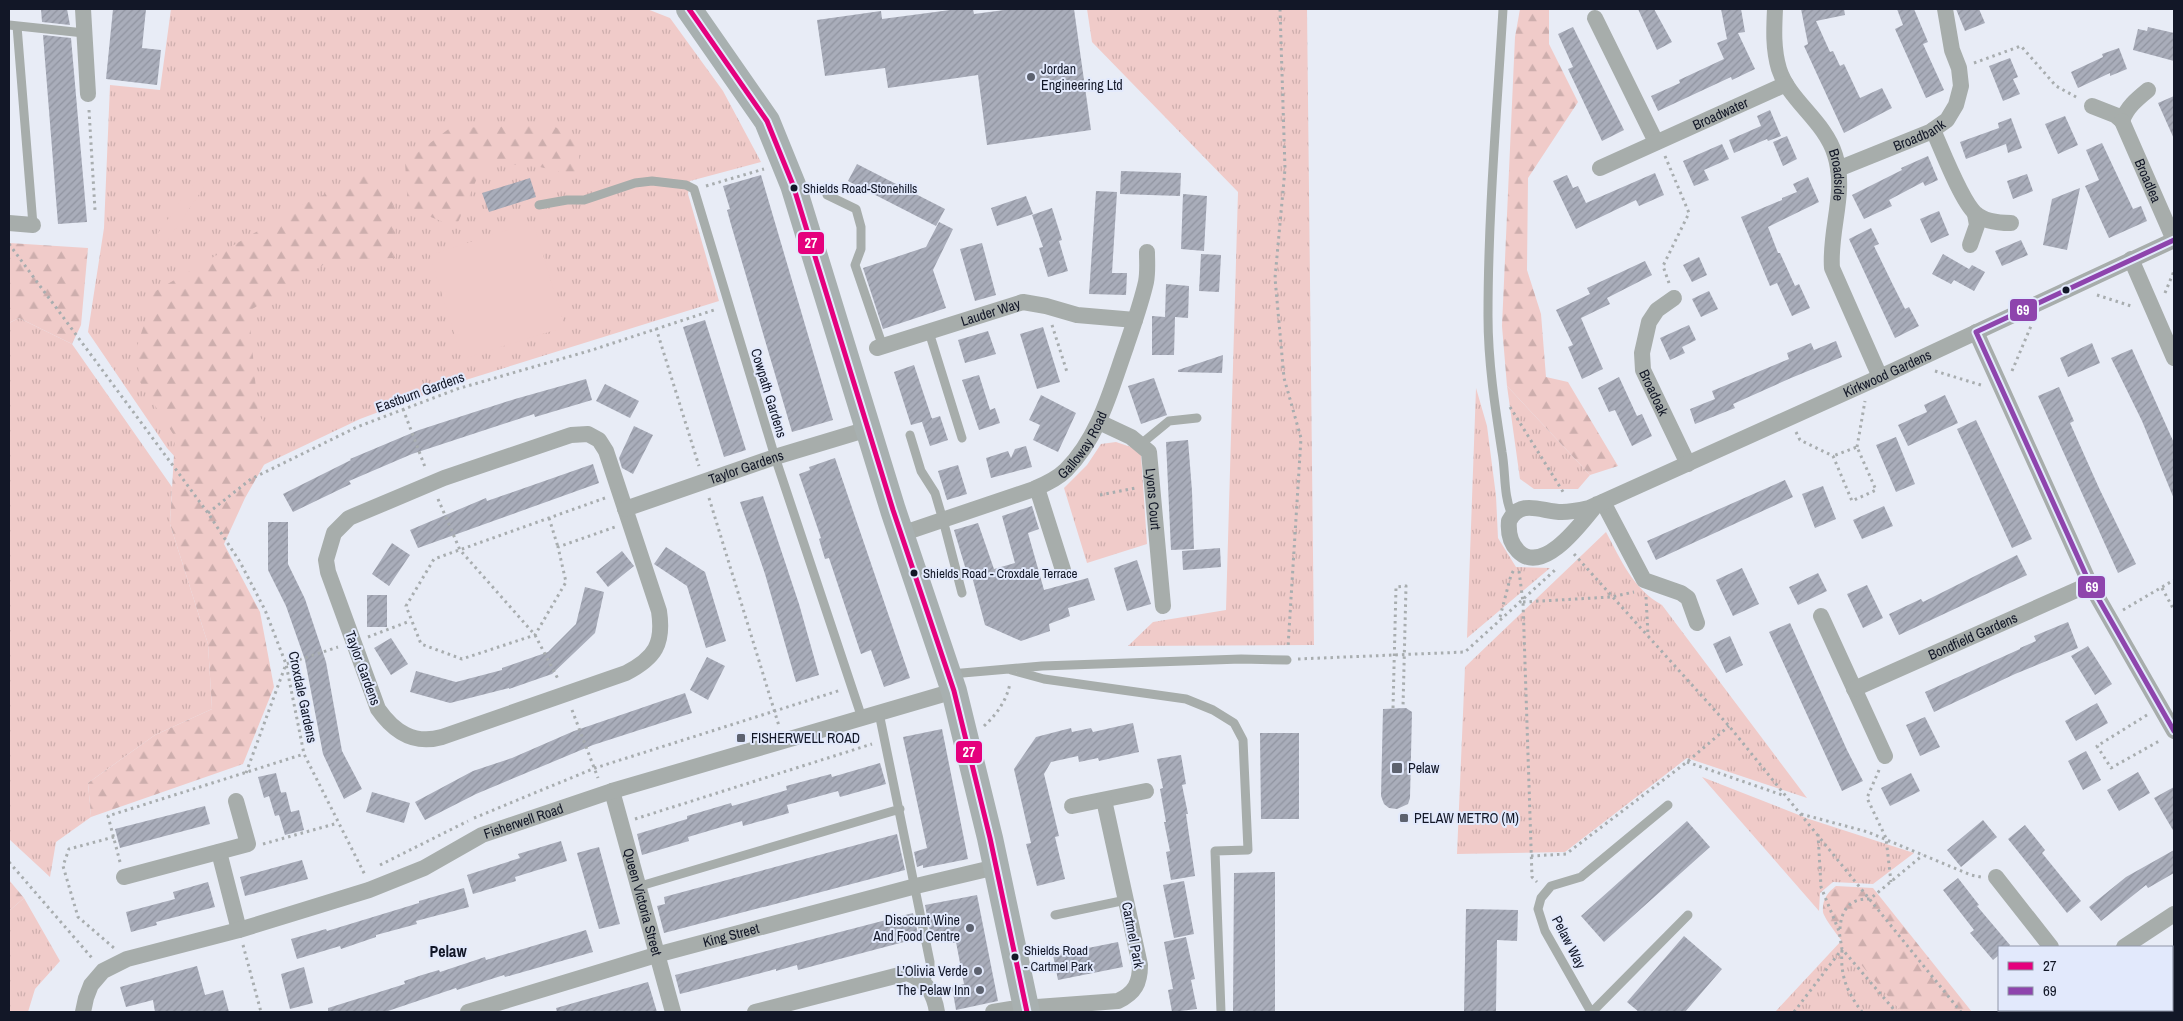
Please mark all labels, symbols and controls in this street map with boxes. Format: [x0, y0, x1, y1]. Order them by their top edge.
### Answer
place label: Jordan Engineering Ltd [1041, 60, 1123, 94]
marker: Jordan Engineering Ltd [1025, 71, 1037, 83]
street label: Broadwater [1690, 93, 1751, 134]
street label: Broadbank [1890, 115, 1949, 155]
street label: Broadside [1825, 146, 1848, 202]
street label: Broadlea [2131, 156, 2166, 206]
place label: Shields Road-Stonehills [803, 180, 917, 197]
marker: Shields Road-Stonehills [789, 183, 799, 193]
line badge: 27 [797, 231, 825, 255]
text: 27 [805, 234, 818, 252]
unlabelled marker [2061, 285, 2071, 295]
street label: Lauder Way [958, 294, 1023, 330]
line badge: 69 [2009, 298, 2038, 322]
text: 69 [2017, 301, 2029, 319]
street label: Kirkwood Gardens [1840, 345, 1934, 401]
street label: Cowpath Gardens [747, 346, 791, 440]
street label: Broadoak [1635, 366, 1673, 419]
street label: Eastburn Gardens [373, 368, 467, 416]
street label: Galloway Road [1054, 408, 1111, 483]
street label: Taylor Gardens [706, 446, 786, 488]
street label: Lyons Court [1142, 468, 1165, 531]
place label: Shields Road - Croxdale Terrace [923, 565, 1078, 582]
marker: Shields Road - Croxdale Terrace [909, 568, 919, 578]
line badge: 69 [2077, 575, 2106, 599]
text: 69 [2086, 578, 2098, 596]
street label: Bondfield Gardens [1925, 608, 2020, 664]
street label: Taylor Gardens [341, 628, 385, 708]
street label: Croxdale Gardens [285, 650, 322, 745]
place label: FISHERWELL ROAD [751, 729, 860, 747]
marker: FISHERWELL ROAD [735, 732, 747, 744]
line badge: 27 [955, 740, 983, 764]
text: 27 [963, 743, 976, 761]
place label: Pelaw [1408, 759, 1440, 777]
marker: Pelaw [1390, 761, 1404, 775]
street label: Fisherwell Road [481, 799, 566, 843]
place label: PELAW METRO (M) [1414, 809, 1519, 827]
marker: PELAW METRO (M) [1398, 812, 1410, 824]
street label: Queen Victoria Street [619, 846, 666, 958]
street label: Cartmel Park [1118, 900, 1148, 970]
place label: Disocunt Wine And Food Centre [872, 911, 960, 945]
street label: Pelaw Way [1548, 913, 1590, 972]
street label: King Street [701, 919, 761, 951]
marker: Disocunt Wine And Food Centre [964, 922, 976, 934]
district label: Pelaw [429, 940, 467, 962]
place label: Shields Road - Cartmel Park [1024, 942, 1093, 975]
legend [1998, 946, 2173, 1011]
marker: Shields Road - Cartmel Park [1010, 952, 1020, 962]
text: 27 [2043, 955, 2057, 976]
place label: L’Olivia Verde [897, 962, 968, 980]
marker: L’Olivia Verde [972, 965, 984, 977]
text: 69 [2043, 980, 2057, 1001]
place label: The Pelaw Inn [897, 981, 970, 999]
marker: The Pelaw Inn [974, 984, 986, 996]

